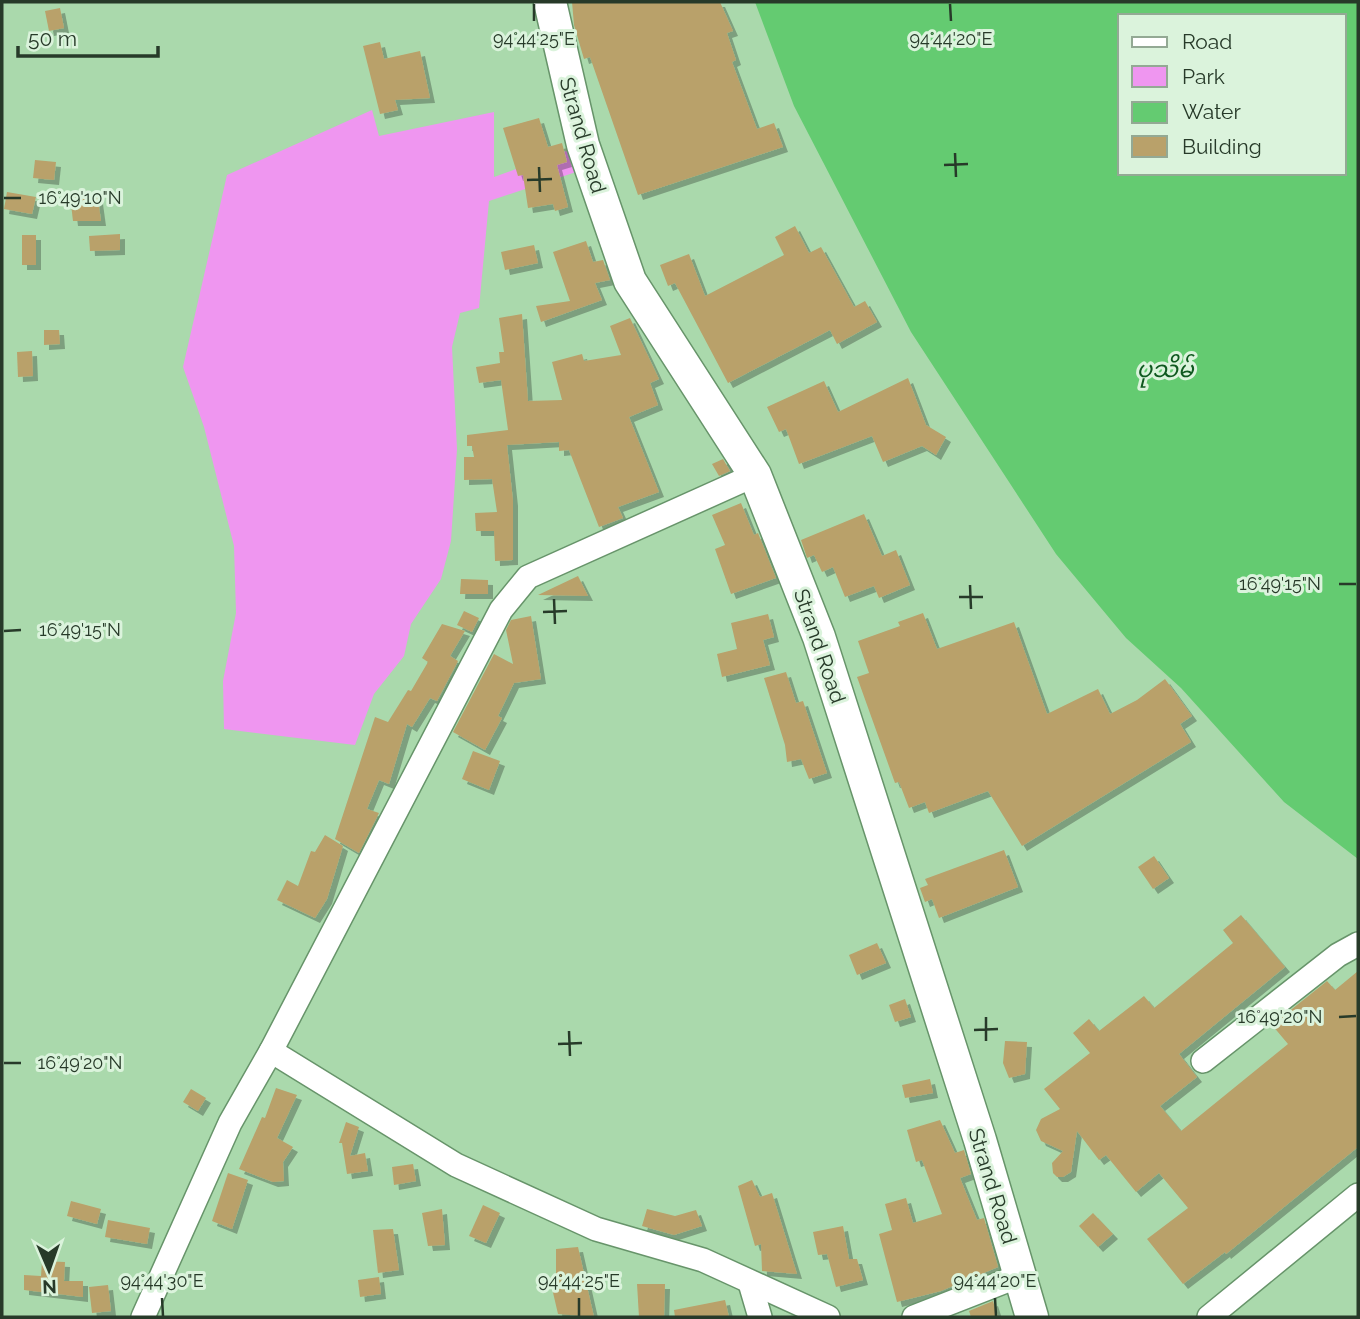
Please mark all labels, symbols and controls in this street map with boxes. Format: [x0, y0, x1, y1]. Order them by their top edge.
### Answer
scale bar [18, 14, 158, 58]
legend [1118, 14, 1346, 175]
text: 50 m [28, 26, 77, 51]
text: 94°44'25"E [493, 28, 575, 49]
text: 94°44'20"E [909, 28, 993, 49]
text: Road [1182, 29, 1232, 54]
text: Park [1182, 64, 1225, 89]
street label: Strand Road [555, 74, 611, 196]
text: Water [1182, 99, 1241, 124]
text: Building [1182, 134, 1262, 159]
text: 16°49'10"N [38, 187, 122, 208]
water label: ပုသိမ် [1136, 353, 1195, 388]
text: 16°49'15"N [1239, 573, 1321, 594]
street label: Strand Road [789, 585, 851, 707]
text: 16°49'15"N [39, 619, 121, 640]
text: 16°49'20"N [1238, 1006, 1322, 1027]
text: 16°49'20"N [38, 1052, 122, 1073]
street label: Strand Road [964, 1125, 1022, 1247]
north arrow [14, 1235, 84, 1305]
text: 94°44'30"E [120, 1270, 204, 1291]
text: 94°44'25"E [538, 1270, 620, 1291]
text: 94°44'20"E [953, 1270, 1037, 1291]
text: N [42, 1276, 57, 1298]

